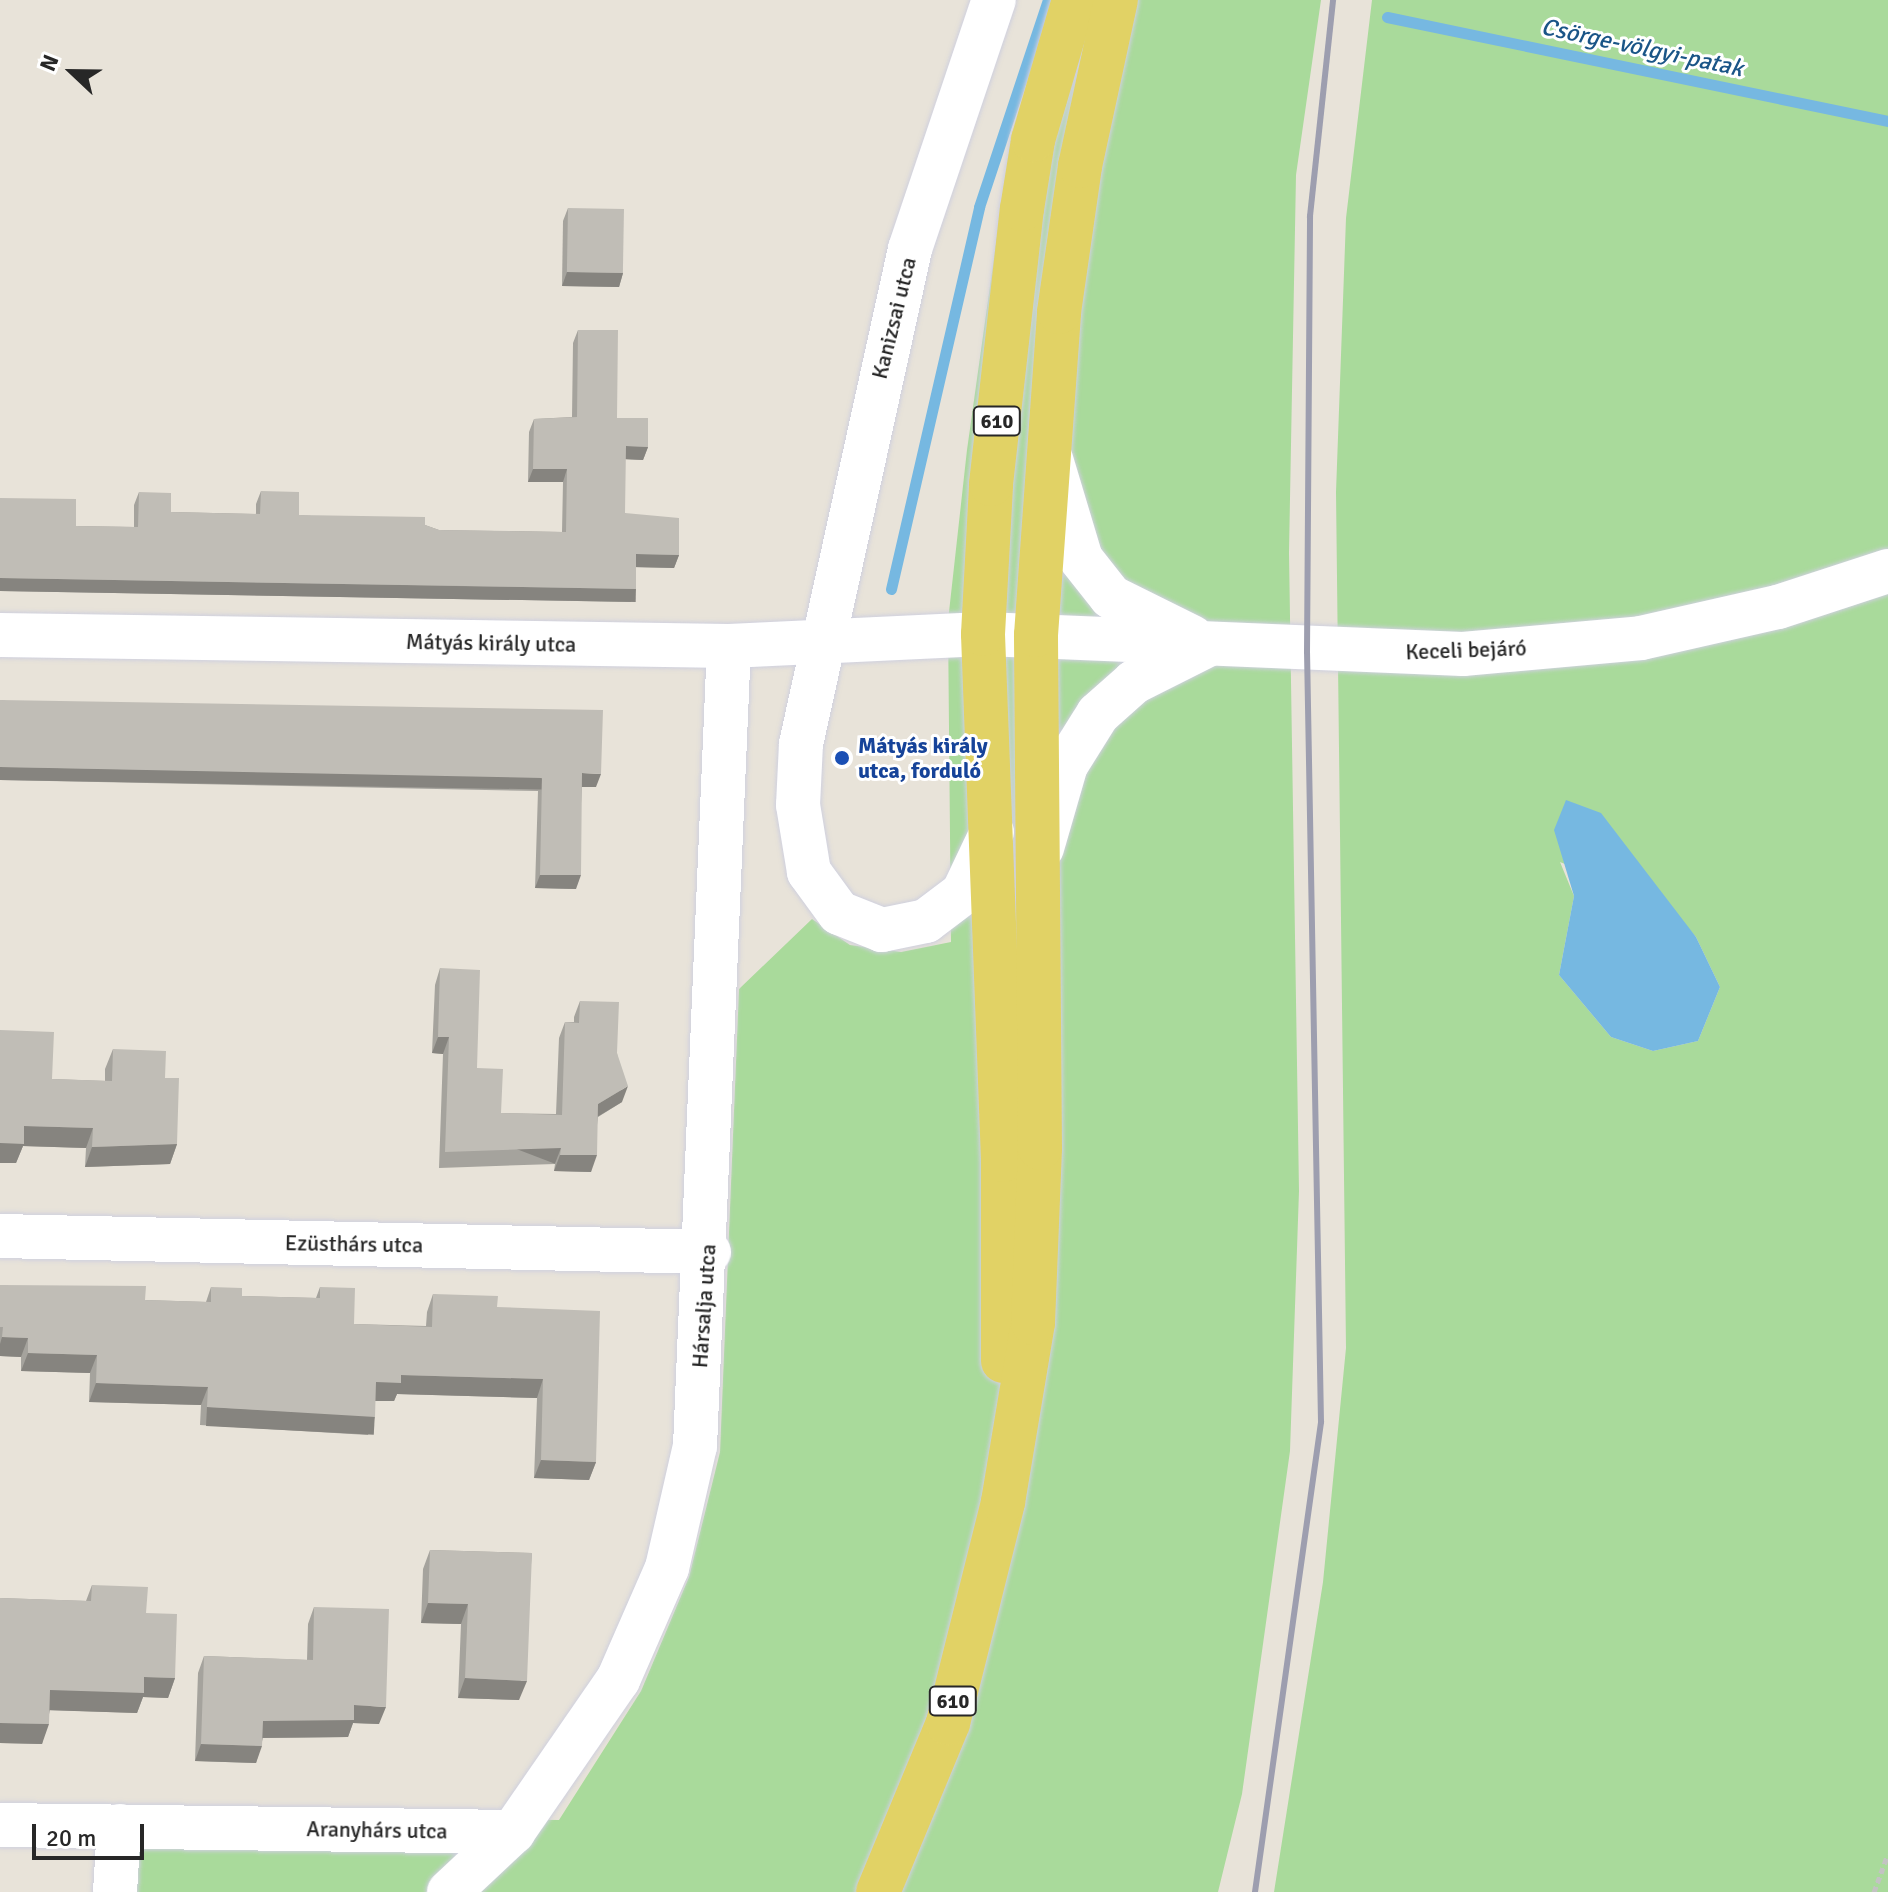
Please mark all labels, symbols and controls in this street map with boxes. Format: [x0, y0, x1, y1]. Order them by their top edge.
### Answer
water label: Csörge-völgyi-patak [1539, 13, 1745, 83]
north arrow [32, 32, 112, 112]
text: N [34, 51, 65, 75]
street label: Kanizsai utca [866, 254, 922, 382]
road number: 610 [971, 405, 1023, 437]
street label: Mátyás király utca [406, 628, 576, 658]
street label: Keceli bejáró [1405, 635, 1527, 665]
place label: Mátyás király utca, forduló [858, 732, 988, 784]
marker: Mátyás király utca, forduló [833, 749, 851, 767]
street label: Ezüsthárs utca [285, 1230, 423, 1258]
street label: Hársalja utca [686, 1243, 722, 1369]
road number: 610 [927, 1685, 979, 1717]
scale bar [36, 1808, 148, 1858]
street label: Aranyhárs utca [306, 1816, 448, 1844]
text: 20 m [46, 1823, 96, 1853]

